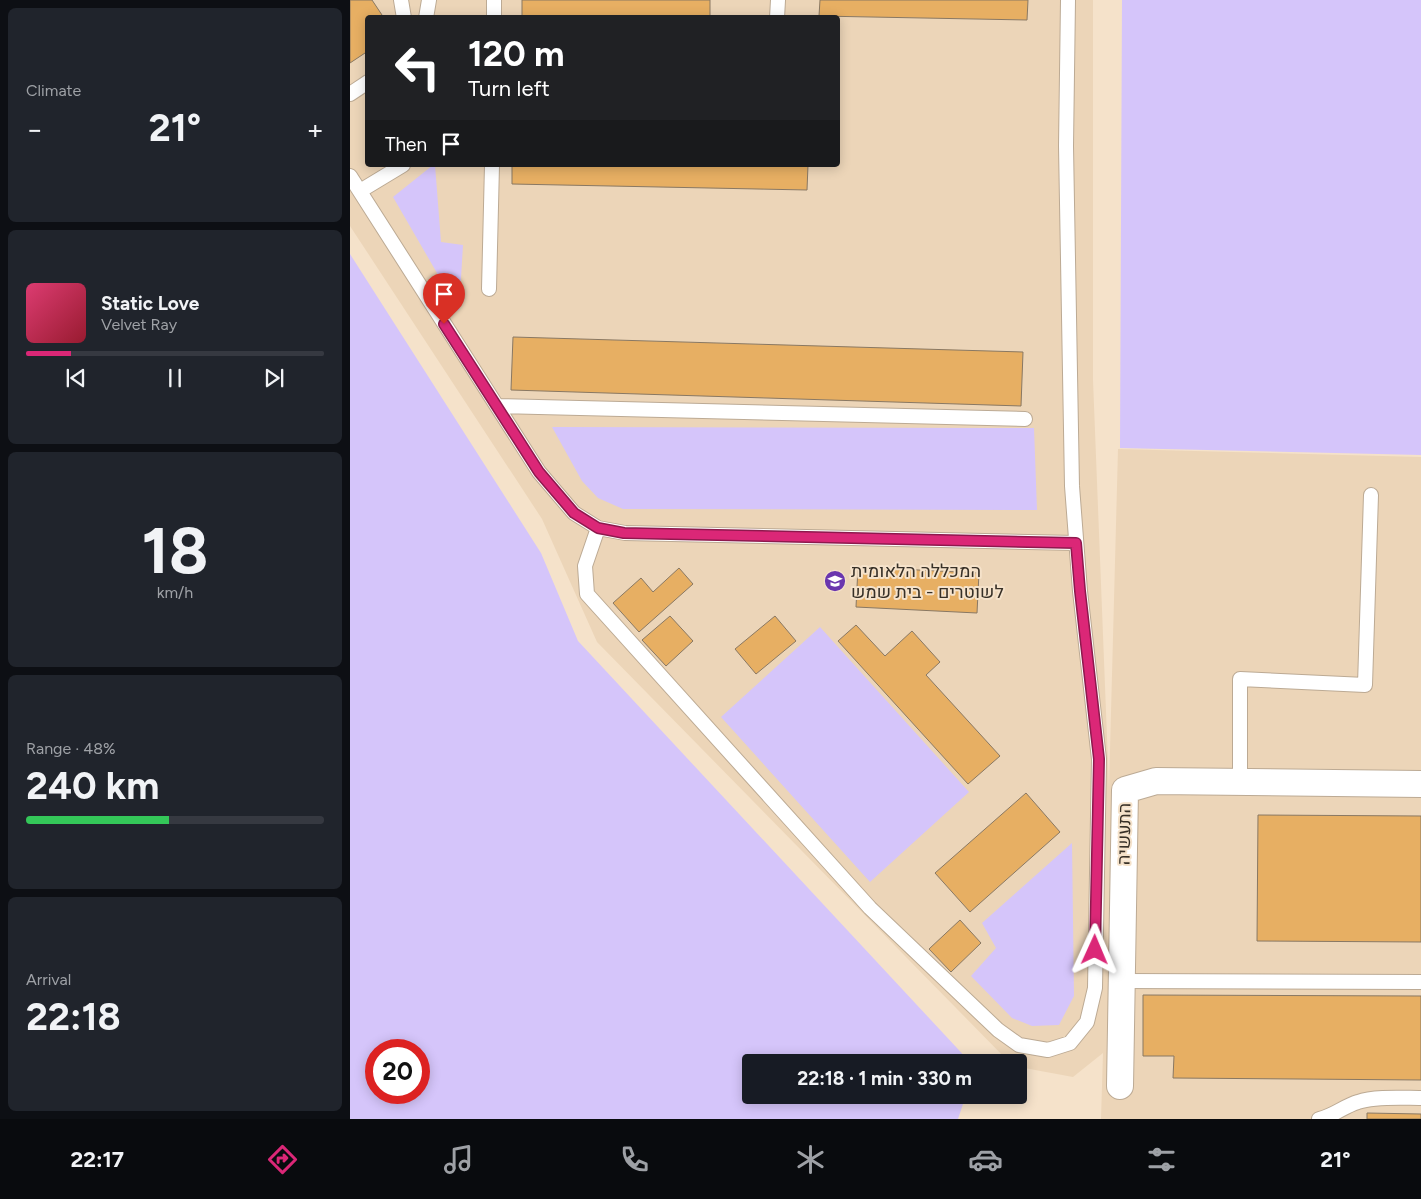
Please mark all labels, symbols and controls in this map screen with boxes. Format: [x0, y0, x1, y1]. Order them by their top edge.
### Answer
text: 120 m [468, 33, 565, 75]
icon: left [385, 35, 450, 100]
text: Turn left [468, 75, 550, 102]
text: Climate [26, 81, 81, 100]
text: 21° [149, 105, 201, 151]
text: − [26, 112, 43, 146]
text: + [307, 112, 324, 146]
icon: arrive [437, 130, 465, 158]
text: Then [385, 133, 427, 156]
pin [423, 273, 465, 324]
icon: arrive [430, 280, 458, 308]
text: Static Love [101, 292, 199, 315]
text: Velvet Ray [101, 315, 177, 334]
icon: previous [62, 364, 90, 392]
icon: pause [161, 364, 189, 392]
icon: next [260, 364, 288, 392]
text: 18 [141, 511, 209, 589]
place label: המכללה הלאומית לשוטרים - בית שמש [851, 560, 1004, 603]
school or university icon: המכללה הלאומית לשוטרים - בית שמש [823, 569, 847, 593]
text: km/h [157, 583, 193, 602]
text: Range · 48% [26, 739, 116, 758]
text: 240 km [26, 763, 159, 809]
street label: התעשיה [1112, 803, 1136, 865]
position arrow [1068, 923, 1120, 975]
text: Arrival [26, 970, 71, 989]
text: 22:18 [26, 994, 121, 1040]
speed limit sign: 20 [365, 1039, 430, 1104]
text: 22:18 · 1 min · 330 m [797, 1067, 972, 1090]
icon: directions [265, 1142, 300, 1177]
icon: music [441, 1142, 476, 1177]
icon: phone [617, 1142, 652, 1177]
icon: climate [793, 1142, 828, 1177]
icon: car [968, 1142, 1003, 1177]
icon: filters [1144, 1142, 1179, 1177]
text: 22:17 [70, 1146, 124, 1173]
text: 21° [1320, 1146, 1351, 1173]

